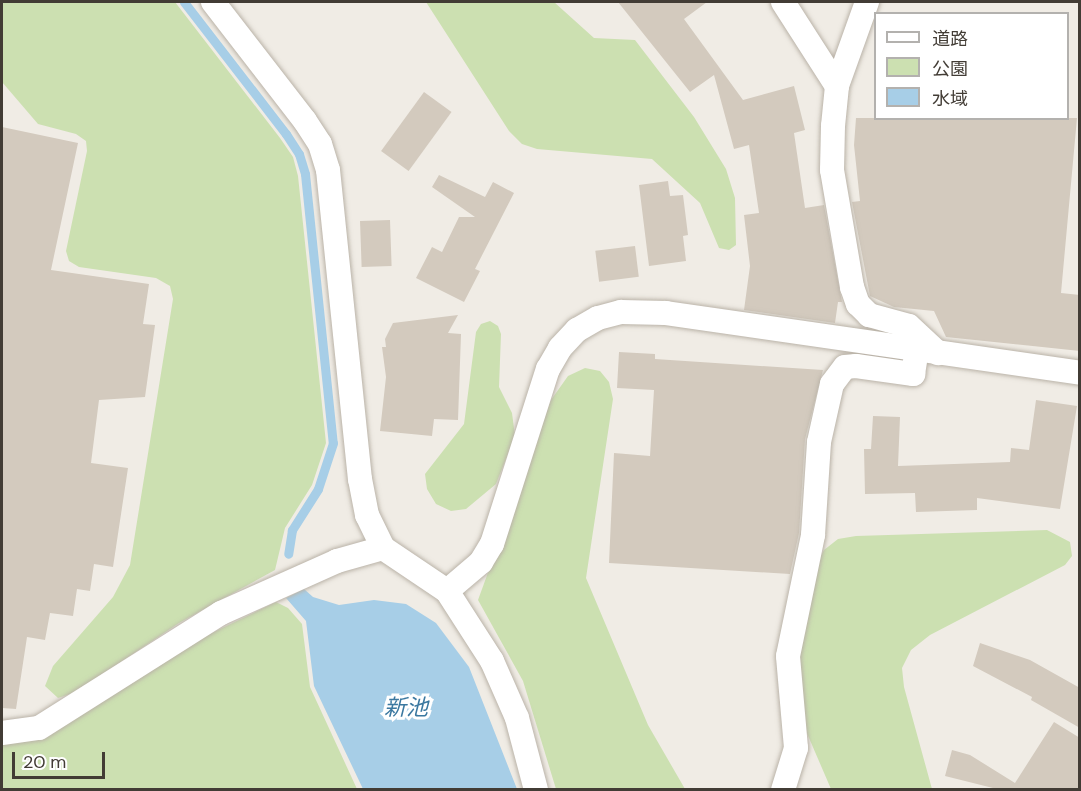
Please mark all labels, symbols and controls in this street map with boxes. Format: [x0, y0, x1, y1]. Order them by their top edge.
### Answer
legend [874, 12, 1069, 120]
text: 道路 [932, 27, 968, 51]
text: 公園 [932, 57, 968, 81]
text: 水域 [932, 87, 968, 111]
water label: 新池 [384, 695, 428, 721]
scale bar [15, 740, 108, 778]
text: 20 m [23, 750, 66, 774]

